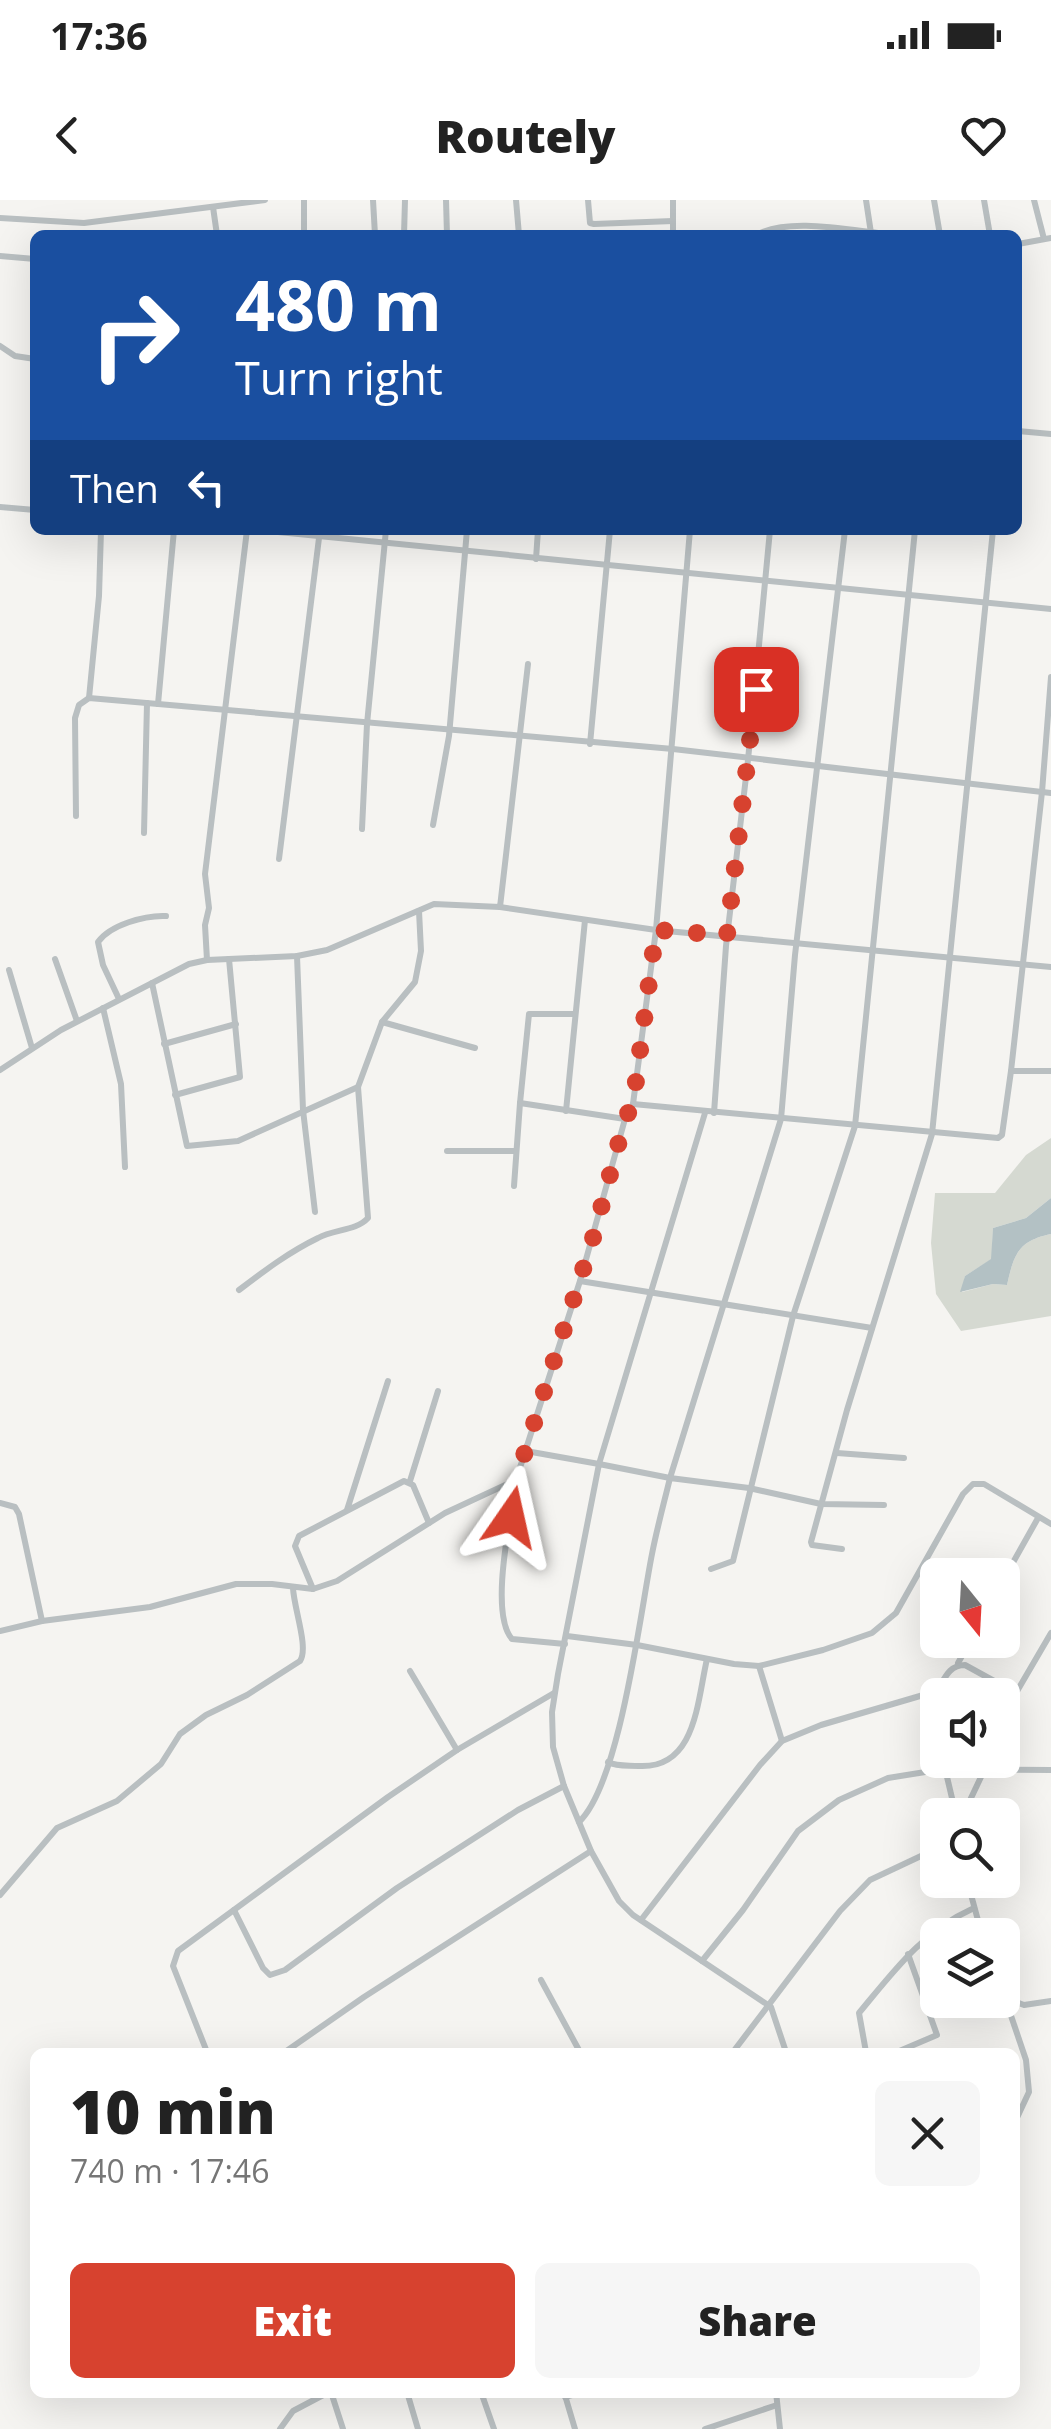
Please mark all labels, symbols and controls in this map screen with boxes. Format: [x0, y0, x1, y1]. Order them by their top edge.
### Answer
text: 17:36 [50, 9, 148, 61]
text: Routely [436, 105, 615, 166]
icon: back [40, 108, 95, 163]
icon: heart [956, 108, 1011, 163]
text: 480 m [235, 256, 442, 352]
icon: right [70, 270, 200, 400]
text: Turn right [235, 347, 443, 408]
icon: left [179, 460, 234, 515]
text: Then [70, 462, 159, 514]
pin [714, 647, 799, 732]
icon: arrive [729, 662, 784, 717]
position arrow [459, 1465, 563, 1569]
north arrow [920, 1558, 1020, 1658]
map controls [920, 1558, 1020, 2018]
button: sound [920, 1678, 1020, 1778]
button: search [920, 1798, 1020, 1898]
button: layers [920, 1918, 1020, 2018]
text: 10 min [70, 2070, 276, 2152]
button: close [875, 2081, 980, 2186]
text: 740 m · 17:46 [70, 2149, 269, 2192]
button: Exit [70, 2263, 515, 2378]
button: Share [535, 2263, 980, 2378]

